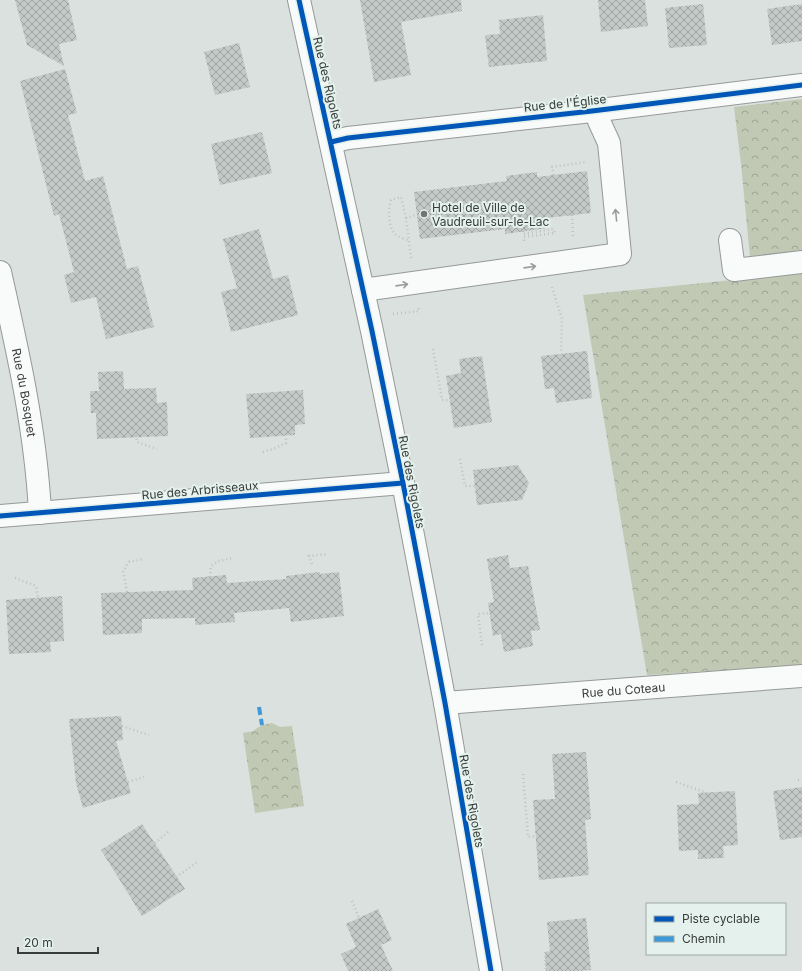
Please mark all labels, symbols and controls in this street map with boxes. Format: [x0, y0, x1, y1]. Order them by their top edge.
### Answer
street label: Rue des Rigolets [310, 35, 346, 131]
street label: Rue de l'Église [523, 91, 607, 115]
place label: Hotel de Ville de Vaudreuil-sur-le-Lac [432, 200, 550, 229]
marker: Hotel de Ville de Vaudreuil-sur-le-Lac [419, 209, 429, 219]
one-way arrow [612, 209, 620, 222]
one-way arrow [523, 263, 536, 271]
one-way arrow [395, 281, 408, 289]
street label: Rue du Bosquet [9, 347, 40, 438]
street label: Rue des Rigolets [396, 434, 428, 530]
street label: Rue des Arbrisseaux [141, 477, 260, 503]
street label: Rue du Coteau [581, 679, 666, 700]
street label: Rue des Rigolets [456, 753, 488, 849]
legend [646, 903, 786, 955]
text: Piste cyclable [682, 911, 760, 926]
scale bar [18, 929, 98, 955]
text: Chemin [682, 931, 725, 946]
text: 20 m [24, 935, 53, 950]

